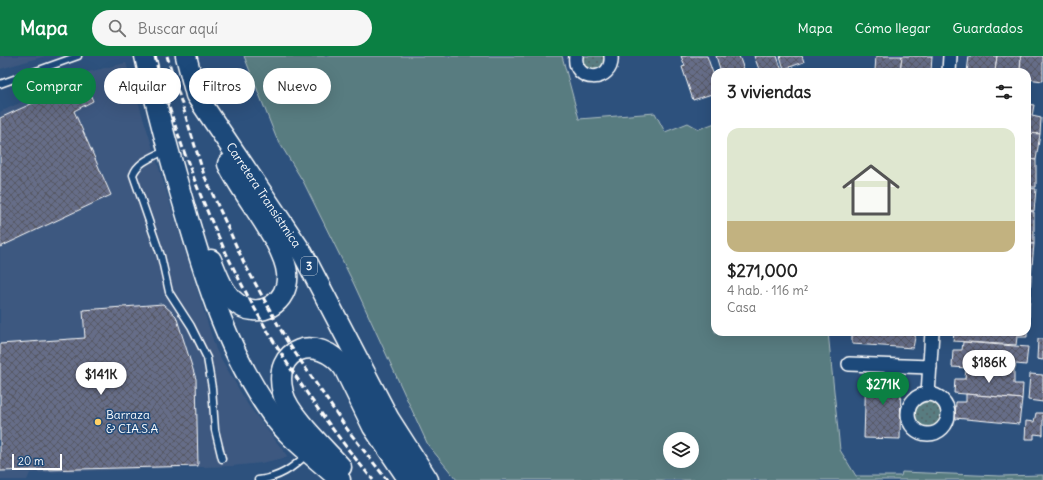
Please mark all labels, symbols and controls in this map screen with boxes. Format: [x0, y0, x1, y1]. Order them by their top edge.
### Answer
search box [92, 10, 372, 46]
text: Mapa [20, 16, 68, 40]
icon: search [106, 17, 128, 39]
text: Buscar aquí [138, 19, 218, 38]
text: Mapa [798, 19, 833, 37]
text: Cómo llegar [855, 19, 931, 37]
text: Guardados [953, 19, 1023, 37]
chip: Comprar [12, 68, 96, 104]
chip: Alquilar [104, 68, 181, 104]
chip: Filtros [189, 68, 255, 104]
chip: Nuevo [263, 68, 331, 104]
text: 3 viviendas [727, 81, 811, 103]
icon: filters [993, 81, 1015, 103]
street label: Carretera Transístmica [223, 140, 305, 250]
icon: home [835, 154, 907, 226]
road number: 3 [301, 257, 317, 275]
text: $271,000 [727, 260, 798, 282]
text: 4 hab. · 116 m² [727, 282, 809, 299]
text: Casa [727, 299, 756, 316]
pin: $186K [961, 350, 1017, 384]
text: $186K [971, 354, 1007, 371]
pin: $141K [73, 362, 129, 396]
text: $141K [85, 366, 117, 383]
pin: $271K [855, 372, 911, 406]
text: $271K [866, 376, 900, 393]
place label: Barraza & CIA.S.A [106, 407, 159, 436]
marker: Barraza & CIA.S.A [93, 417, 103, 427]
map controls [663, 432, 699, 468]
button: layers [663, 432, 699, 468]
scale bar [12, 452, 62, 471]
text: 20 m [18, 454, 44, 468]

